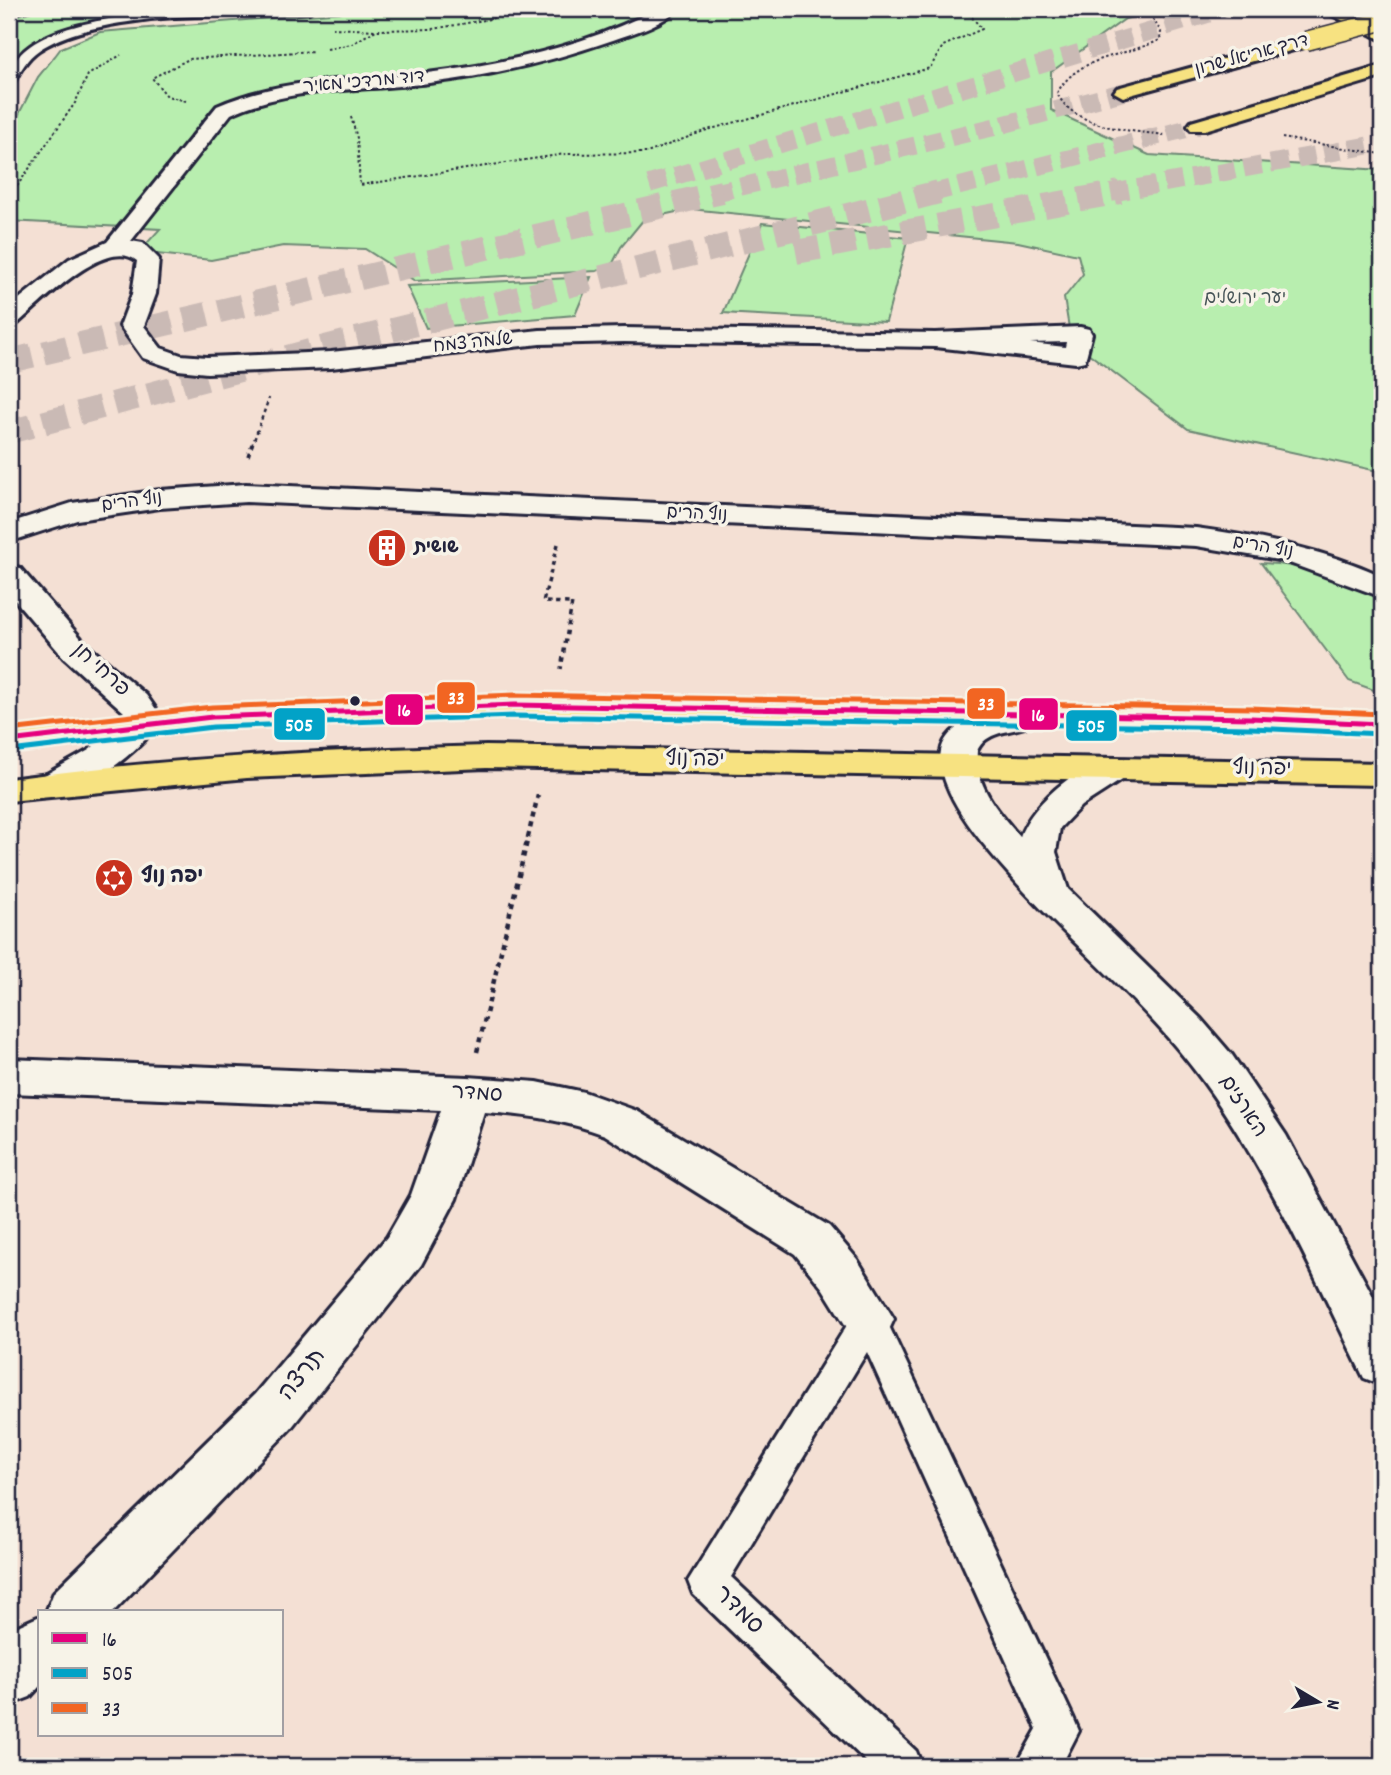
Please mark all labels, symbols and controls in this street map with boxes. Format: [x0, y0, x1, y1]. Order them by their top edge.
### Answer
street label: דרך אריאל שרון [1192, 29, 1312, 83]
street label: דוד מרדכי מאיר [302, 65, 426, 101]
park label: יער ירושלים [1204, 287, 1286, 312]
street label: שלמה צמח [432, 327, 514, 361]
street label: נוף הרים [100, 486, 164, 520]
street label: נוף הרים [666, 501, 728, 529]
building icon: שושית [366, 527, 408, 569]
street label: נוף הרים [1231, 530, 1295, 566]
place label: שושית [412, 536, 459, 561]
street label: פרחי חן [64, 637, 136, 705]
line badge: 33 [436, 681, 476, 714]
text: 33 [448, 687, 464, 714]
line badge: 33 [966, 687, 1006, 720]
line badge: 16 [384, 693, 424, 726]
text: 33 [978, 693, 994, 720]
unlabelled marker [348, 694, 362, 708]
line badge: 16 [1018, 697, 1059, 731]
text: 16 [397, 699, 411, 726]
text: 16 [1031, 704, 1045, 731]
line badge: 505 [273, 707, 326, 741]
line badge: 505 [1065, 709, 1118, 742]
text: 505 [285, 714, 313, 741]
text: 505 [1077, 715, 1105, 742]
street label: יפה נוף [665, 745, 725, 777]
street label: יפה נוף [1232, 754, 1292, 786]
synagogue icon: יפה נוף [93, 857, 135, 899]
place label: יפה נוף [141, 863, 203, 893]
street label: הארזים [1211, 1070, 1273, 1144]
street label: סמדר [451, 1078, 503, 1112]
street label: תרצה [271, 1341, 335, 1409]
street label: סמדר [705, 1579, 771, 1643]
legend [38, 1610, 284, 1736]
text: 16 [102, 1627, 117, 1657]
text: 505 [102, 1661, 133, 1691]
north arrow [1282, 1666, 1352, 1736]
text: 33 [102, 1697, 121, 1727]
text: N [1317, 1697, 1345, 1711]

